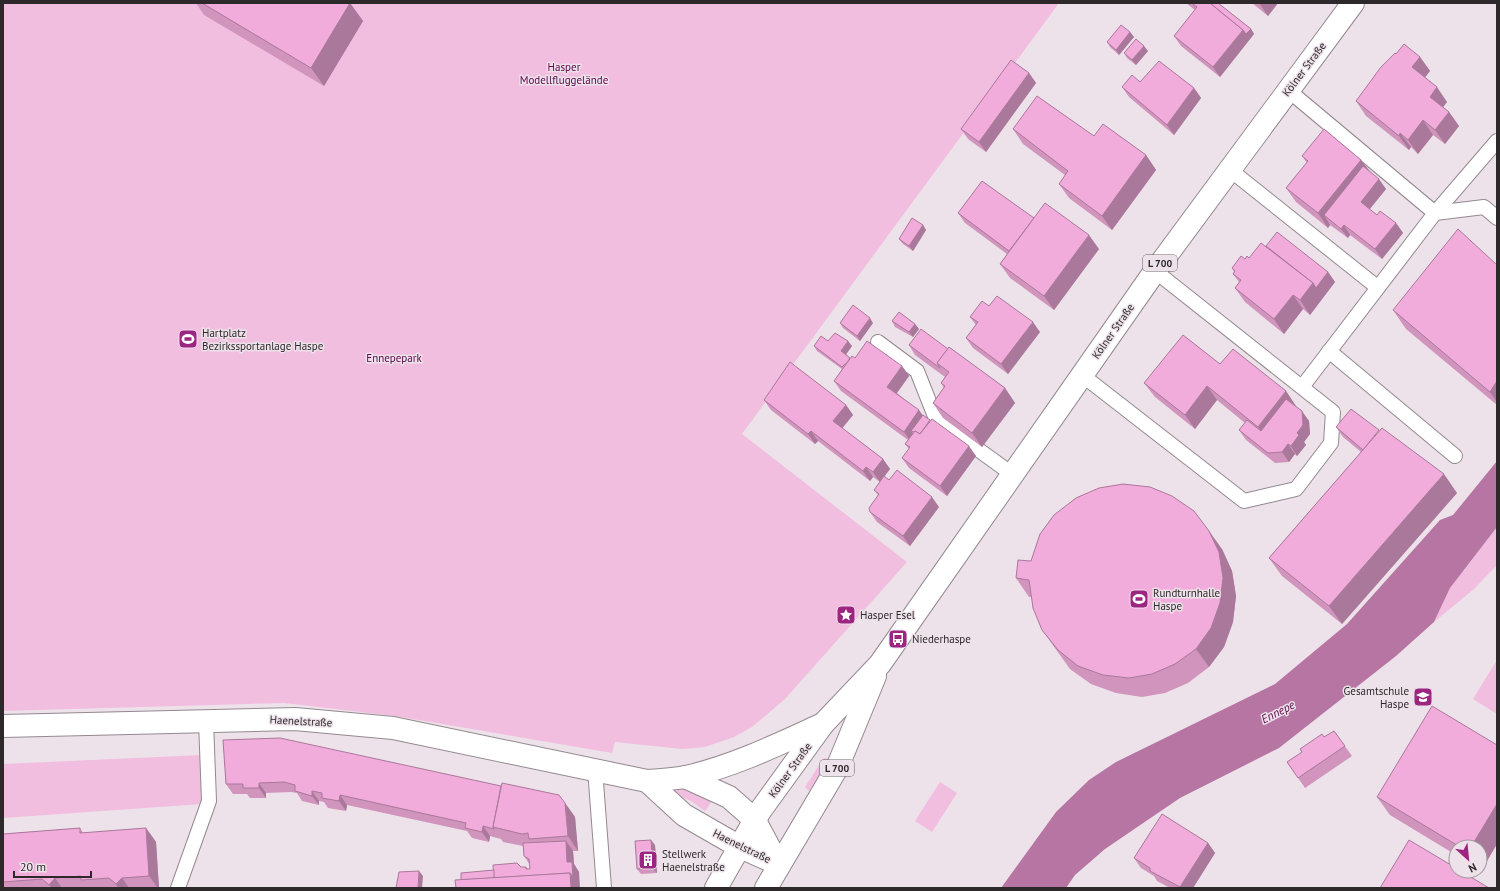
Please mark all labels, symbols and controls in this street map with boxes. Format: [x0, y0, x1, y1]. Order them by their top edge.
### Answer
street label: Kölner Straße [1279, 39, 1329, 99]
park label: Hasper Modellfluggelände [520, 60, 609, 87]
road number: L 700 [1143, 255, 1177, 271]
street label: Kölner Straße [1089, 300, 1137, 361]
place label: Hartplatz Bezirkssportanlage Haspe [202, 326, 324, 353]
sports icon: Hartplatz Bezirkssportanlage Haspe [177, 328, 199, 350]
park label: Ennepepark [366, 351, 422, 365]
place label: Rundturnhalle Haspe [1153, 586, 1221, 613]
sports icon: Rundturnhalle Haspe [1128, 588, 1150, 610]
place icon: Hasper Esel [835, 604, 857, 626]
place label: Hasper Esel [860, 608, 916, 622]
bus stop icon: Niederhaspe [887, 628, 909, 650]
place label: Niederhaspe [912, 632, 971, 646]
place label: Gesamtschule Haspe [1344, 684, 1409, 711]
school or university icon: Gesamtschule Haspe [1412, 686, 1434, 708]
water label: Ennepe [1258, 697, 1298, 726]
street label: Haenelstraße [269, 712, 333, 730]
street label: Kölner Straße [765, 739, 815, 800]
road number: L 700 [820, 760, 854, 776]
street label: Haenelstraße [711, 826, 774, 866]
north arrow [1448, 839, 1488, 879]
place label: Stellwerk Haenelstraße [662, 847, 725, 874]
building icon: Stellwerk Haenelstraße [637, 849, 659, 871]
scale bar [14, 853, 91, 879]
text: 20 m [20, 859, 46, 874]
text: N [1466, 860, 1479, 876]

